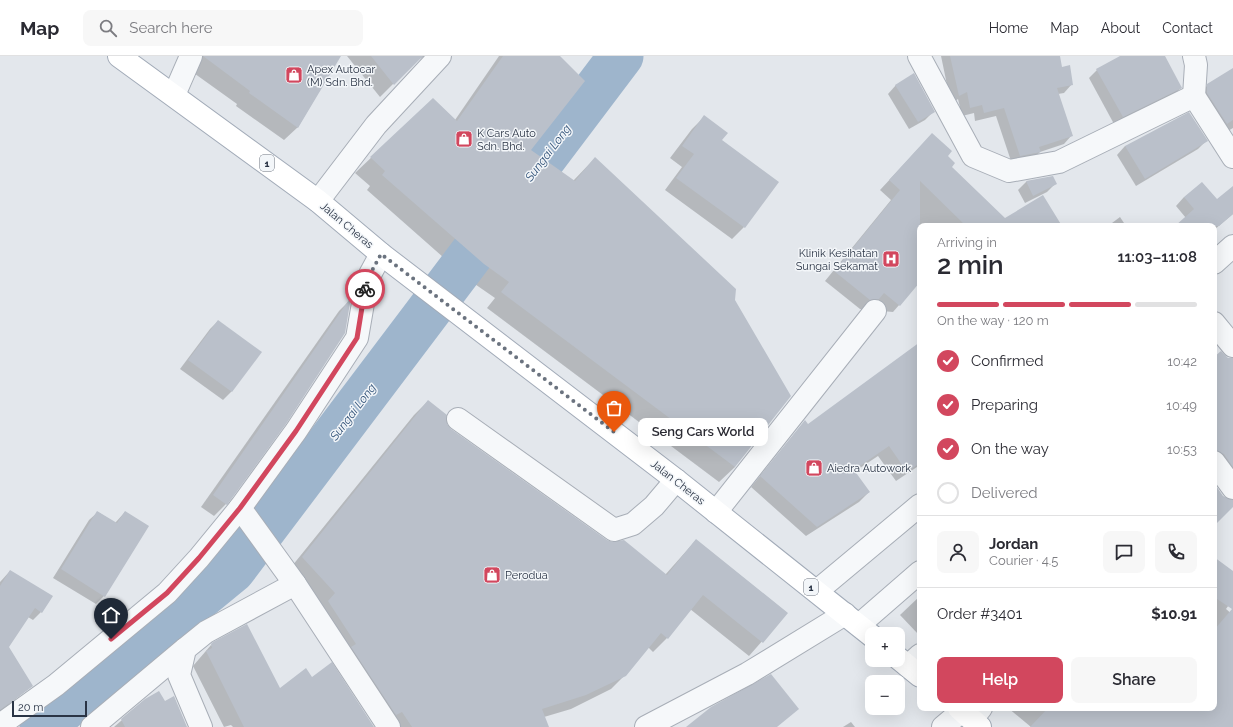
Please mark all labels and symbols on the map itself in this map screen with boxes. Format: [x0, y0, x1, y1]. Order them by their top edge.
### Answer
place label: Apex Autocar (M) Sdn. Bhd. [307, 63, 375, 89]
shop icon: Apex Autocar (M) Sdn. Bhd. [284, 65, 304, 85]
water label: Sungai Long [522, 122, 574, 185]
place label: K Cars Auto Sdn. Bhd. [477, 127, 536, 153]
shop icon: K Cars Auto Sdn. Bhd. [454, 129, 474, 149]
road number: 1 [260, 155, 274, 171]
street label: Jalan Cheras [318, 200, 376, 251]
place label: Klinik Kesihatan Sungai Sekamat [796, 247, 878, 273]
hospital icon: Klinik Kesihatan Sungai Sekamat [881, 249, 901, 269]
courier [345, 269, 385, 309]
water label: Sungai Long [327, 381, 379, 444]
pin [597, 391, 631, 432]
callout: Seng Cars World [638, 418, 768, 446]
street label: Jalan Cheras [648, 457, 707, 508]
shop icon: Aiedra Autowork [804, 458, 824, 478]
place label: Aiedra Autowork [827, 462, 911, 475]
shop icon: Perodua [482, 565, 502, 585]
place label: Perodua [505, 569, 548, 582]
road number: 1 [804, 579, 818, 595]
pin [94, 598, 128, 639]
scale bar [12, 699, 87, 718]

